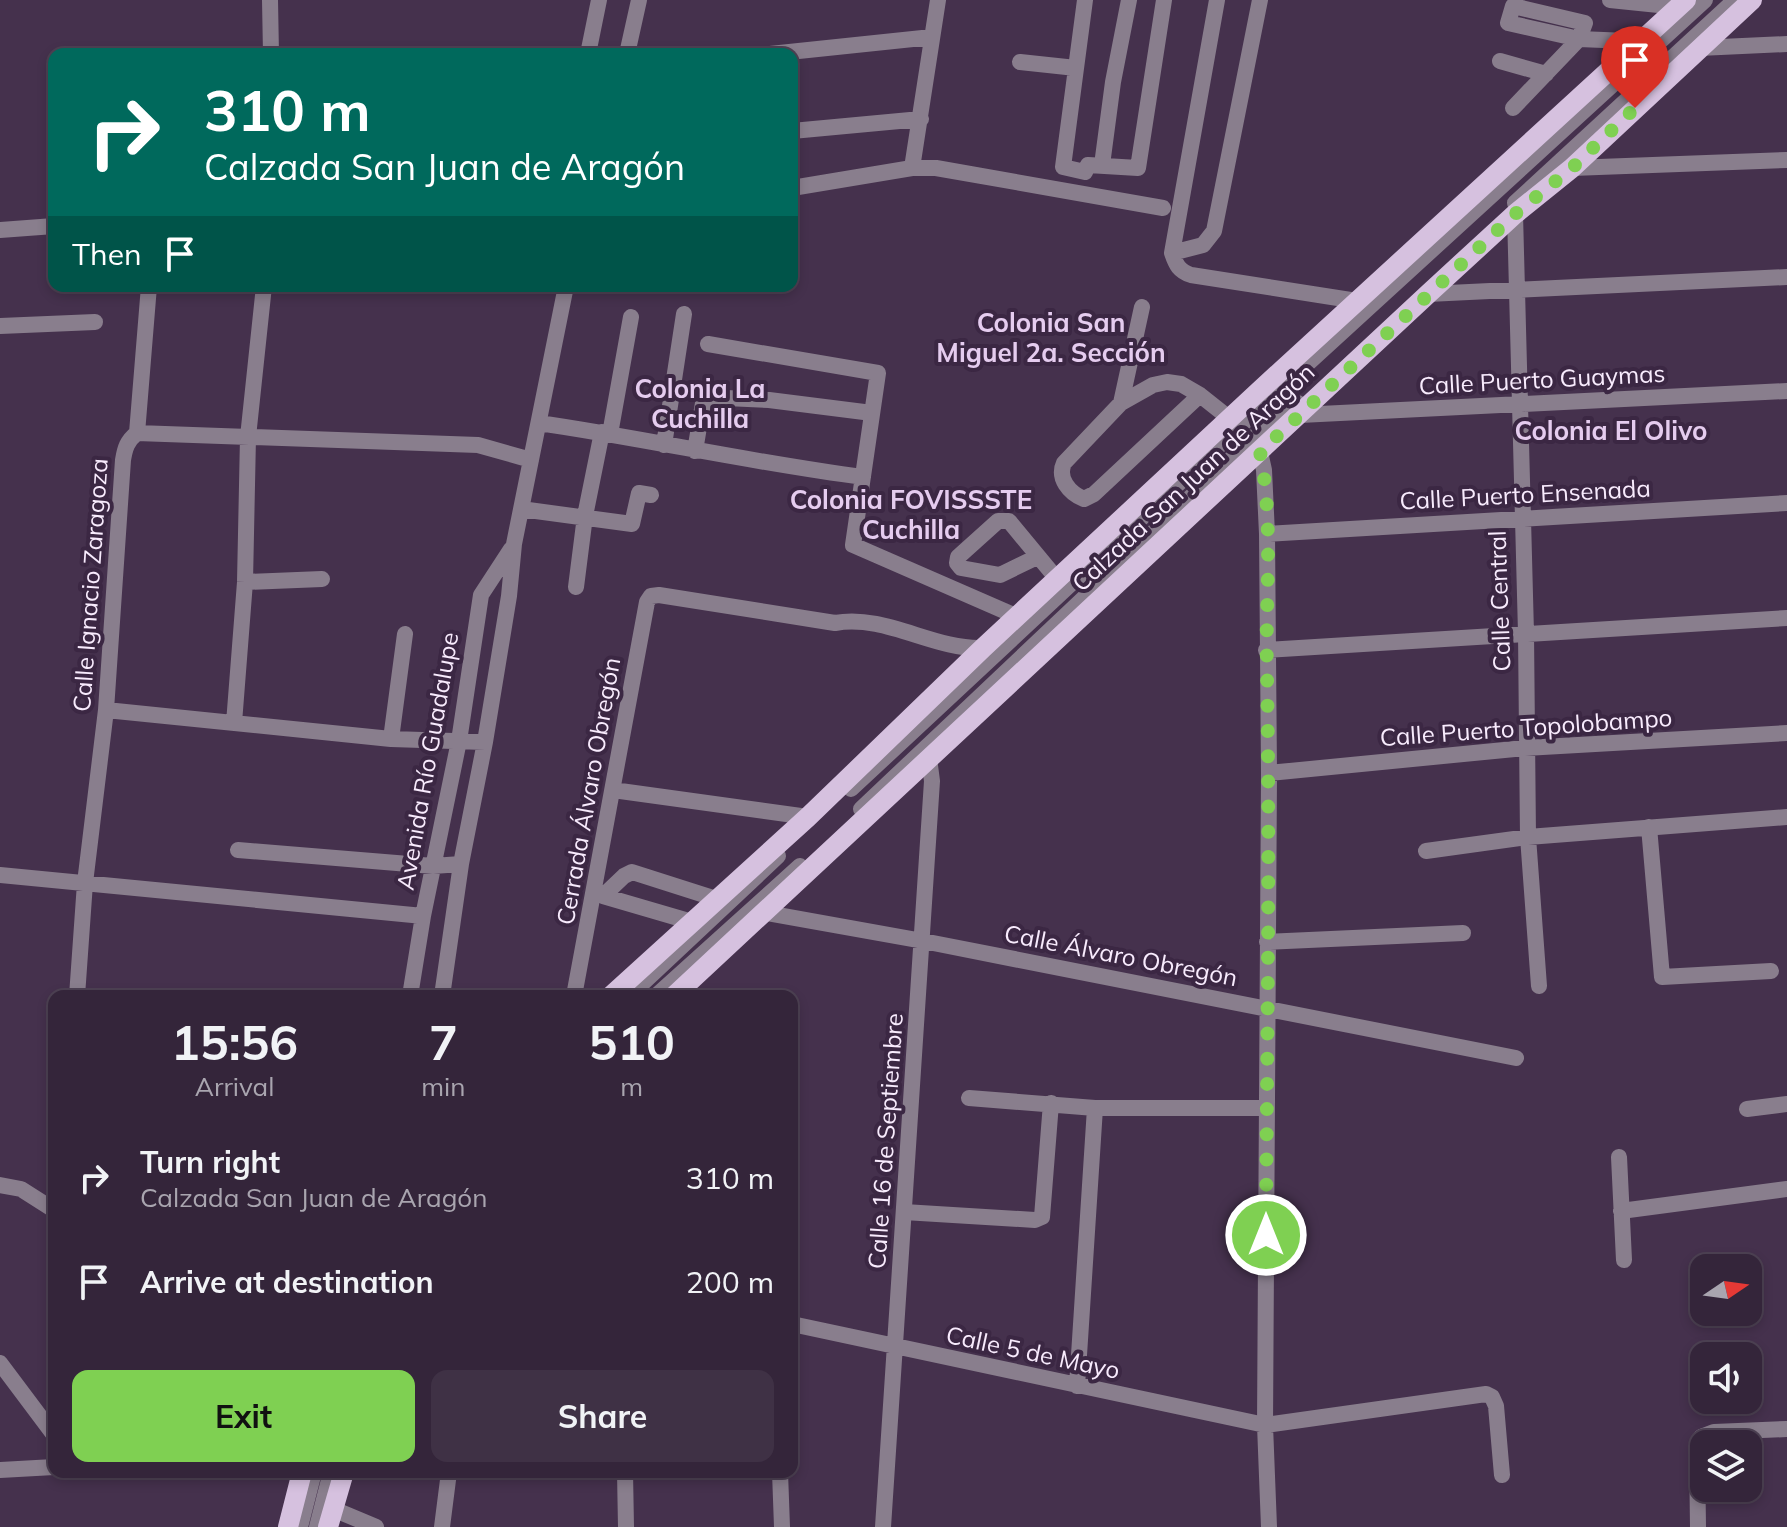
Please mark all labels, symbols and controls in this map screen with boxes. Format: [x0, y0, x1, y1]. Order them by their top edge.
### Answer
pin [1601, 26, 1669, 108]
icon: arrive [1613, 38, 1657, 82]
text: 310 m [204, 75, 371, 145]
icon: right [72, 80, 176, 184]
text: Calzada San Juan de Aragón [204, 144, 685, 189]
icon: arrive [158, 232, 202, 276]
text: Then [72, 235, 142, 273]
district label: Colonia San Miguel 2a. Sección [936, 306, 1166, 369]
street label: Calzada San Juan de Aragón [1066, 357, 1320, 597]
street label: Calle Puerto Guaymas [1418, 358, 1666, 400]
district label: Colonia La Cuchilla [635, 372, 765, 435]
district label: Colonia El Olivo [1515, 414, 1707, 447]
street label: Calle Ignacio Zaragoza [66, 457, 114, 713]
street label: Calle Puerto Ensenada [1399, 472, 1651, 516]
district label: Colonia FOVISSSTE Cuchilla [790, 483, 1032, 546]
street label: Calle Central [1482, 530, 1516, 672]
street label: Avenida Río Guadalupe [390, 630, 464, 892]
street label: Cerrada Álvaro Obregón [550, 655, 626, 927]
street label: Calle Puerto Topolobampo [1379, 702, 1673, 752]
street label: Calle Álvaro Obregón [1002, 918, 1240, 992]
text: 15:56 [171, 1012, 298, 1072]
text: 7 [429, 1012, 458, 1072]
text: 510 [589, 1012, 675, 1072]
street label: Calle 16 de Septiembre [861, 1012, 909, 1270]
text: Arrival [195, 1070, 274, 1103]
text: min [421, 1070, 465, 1103]
text: m [620, 1070, 643, 1103]
text: Turn right [140, 1143, 280, 1181]
icon: right [72, 1156, 116, 1200]
text: 310 m [686, 1159, 774, 1197]
text: Calzada San Juan de Aragón [140, 1181, 487, 1214]
position arrow [1224, 1193, 1308, 1277]
north arrow [1690, 1254, 1762, 1326]
map controls [1690, 1254, 1762, 1502]
icon: arrive [72, 1260, 116, 1304]
text: Arrive at destination [140, 1263, 434, 1301]
text: 200 m [686, 1263, 774, 1301]
street label: Calle 5 de Mayo [943, 1319, 1123, 1385]
button: sound [1690, 1342, 1762, 1414]
button: Exit [72, 1370, 415, 1462]
button: Share [431, 1370, 774, 1462]
button: layers [1690, 1430, 1762, 1502]

